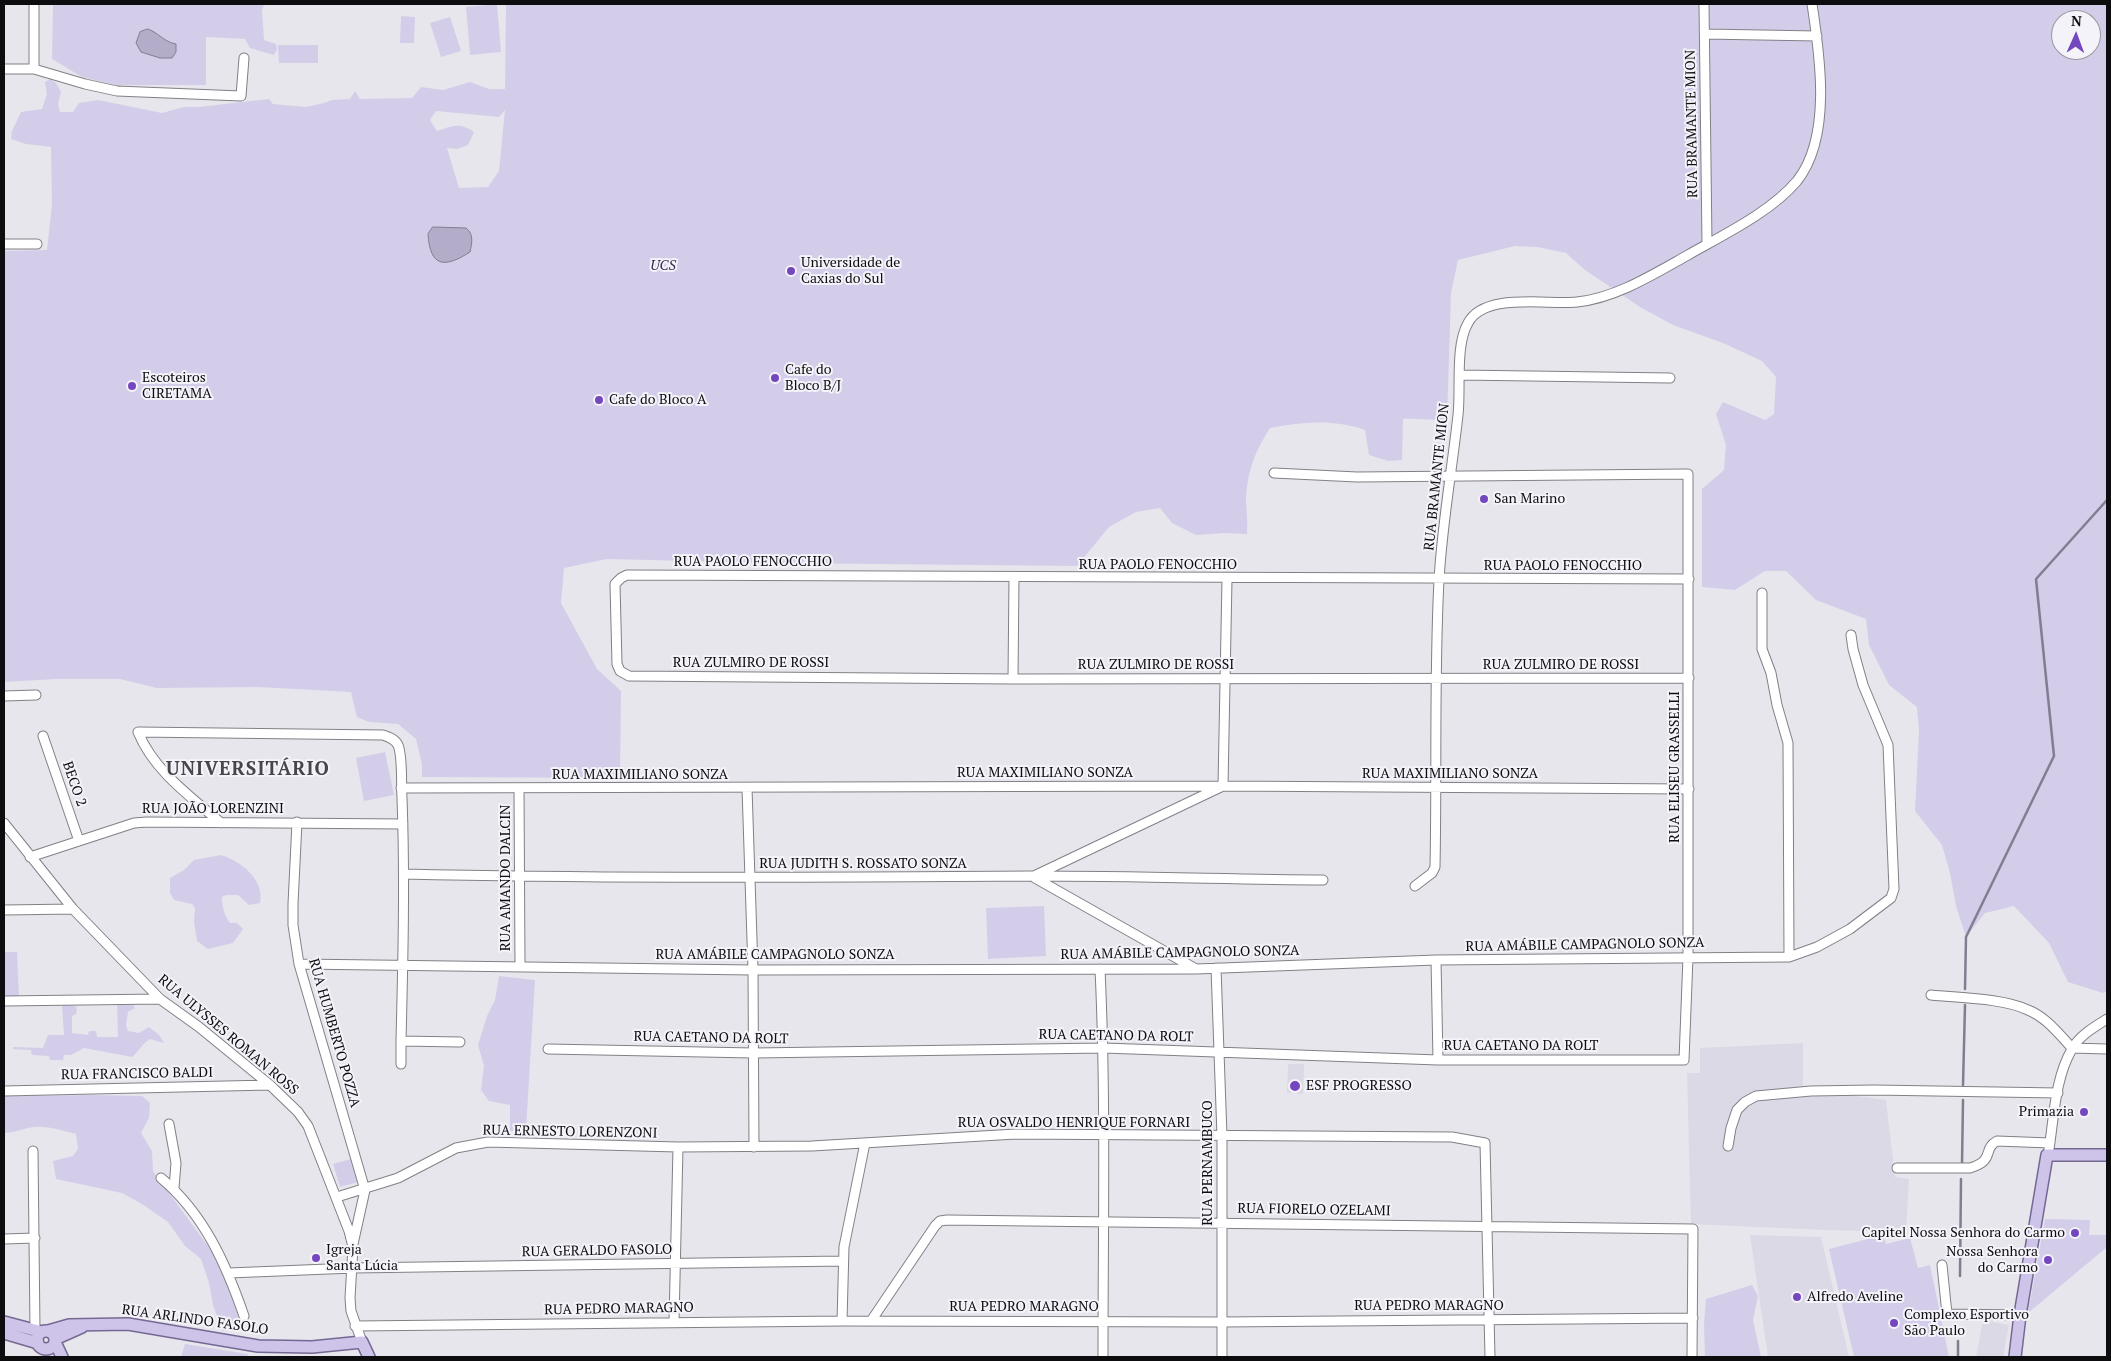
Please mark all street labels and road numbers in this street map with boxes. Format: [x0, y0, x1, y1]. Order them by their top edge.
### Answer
street label: RUA BRAMANTE MION [1682, 50, 1702, 198]
street label: RUA BRAMANTE MION [1421, 402, 1453, 552]
street label: RUA PAOLO FENOCCHIO [674, 554, 832, 570]
street label: RUA PAOLO FENOCCHIO [1079, 557, 1237, 573]
street label: RUA PAOLO FENOCCHIO [1484, 558, 1642, 574]
street label: RUA ZULMIRO DE ROSSI [673, 655, 829, 671]
street label: RUA ZULMIRO DE ROSSI [1078, 657, 1234, 673]
street label: RUA ZULMIRO DE ROSSI [1483, 657, 1639, 673]
street label: RUA ELISEU GRASSELLI [1667, 691, 1683, 843]
street label: BECO 2 [58, 759, 90, 809]
street label: RUA MAXIMILIANO SONZA [957, 765, 1133, 781]
street label: RUA MAXIMILIANO SONZA [1362, 766, 1538, 782]
street label: RUA MAXIMILIANO SONZA [552, 767, 728, 783]
street label: RUA JOÃO LORENZINI [142, 801, 284, 817]
street label: RUA AMANDO DALCIN [498, 805, 514, 951]
street label: RUA JUDITH S. ROSSATO SONZA [759, 856, 967, 872]
street label: RUA AMÁBILE CAMPAGNOLO SONZA [1465, 935, 1705, 955]
street label: RUA AMÁBILE CAMPAGNOLO SONZA [1060, 943, 1300, 963]
street label: RUA AMÁBILE CAMPAGNOLO SONZA [655, 947, 895, 963]
street label: RUA HUMBERTO POZZA [305, 957, 363, 1109]
street label: RUA ULYSSES ROMAN ROSS [154, 971, 302, 1099]
street label: RUA CAETANO DA ROLT [1038, 1026, 1194, 1046]
street label: RUA CAETANO DA ROLT [633, 1028, 789, 1048]
street label: RUA CAETANO DA ROLT [1444, 1038, 1598, 1054]
street label: RUA FRANCISCO BALDI [61, 1064, 213, 1084]
street label: RUA PERNAMBUCO [1200, 1100, 1216, 1226]
street label: RUA OSVALDO HENRIQUE FORNARI [958, 1115, 1190, 1131]
street label: RUA ERNESTO LORENZONI [482, 1122, 658, 1142]
street label: RUA FIORELO OZELAMI [1237, 1200, 1391, 1220]
street label: RUA GERALDO FASOLO [522, 1241, 672, 1261]
street label: RUA PEDRO MARAGNO [1354, 1298, 1504, 1314]
street label: RUA PEDRO MARAGNO [544, 1299, 694, 1319]
street label: RUA PEDRO MARAGNO [949, 1299, 1099, 1315]
street label: RUA ARLINDO FASOLO [121, 1301, 269, 1339]

